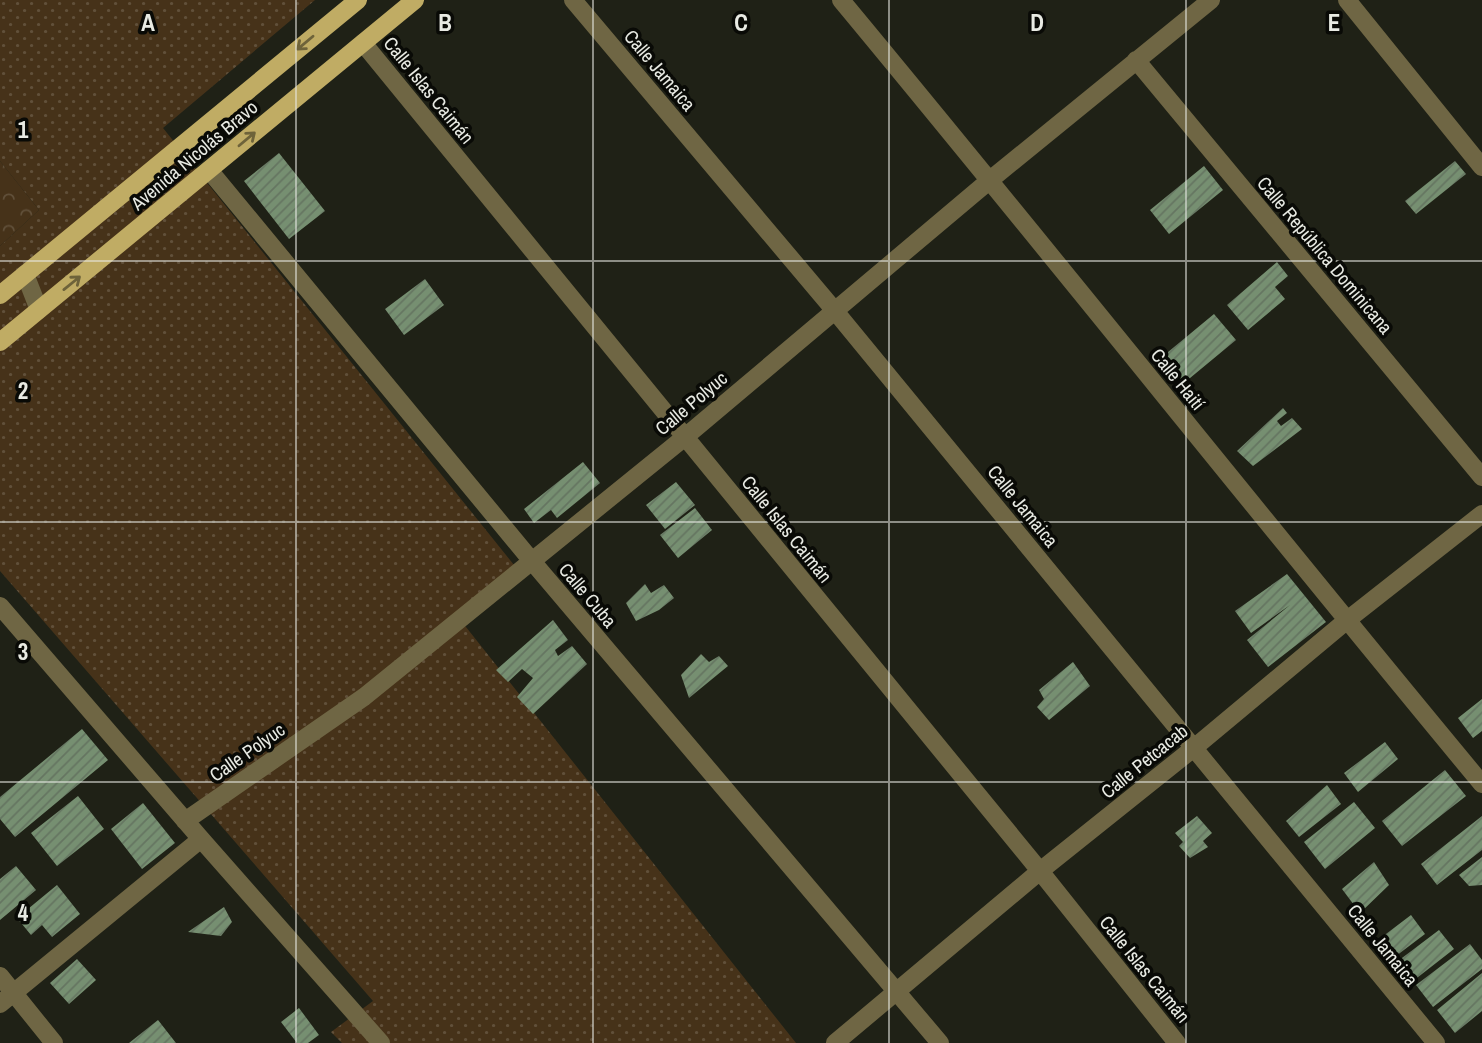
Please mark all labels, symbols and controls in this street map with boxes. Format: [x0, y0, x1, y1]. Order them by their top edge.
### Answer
text: A [141, 7, 155, 38]
text: B [438, 7, 452, 38]
text: C [734, 7, 748, 38]
text: D [1030, 7, 1044, 38]
text: E [1328, 7, 1340, 38]
street label: Calle Jamaica [618, 24, 702, 116]
street label: Calle Islas Caimán [378, 31, 480, 149]
one-way arrow [296, 36, 314, 51]
street label: Avenida Nicolás Bravo [124, 94, 263, 216]
text: 1 [18, 114, 29, 145]
one-way arrow [238, 131, 256, 146]
street label: Calle República Dominicana [1251, 171, 1399, 340]
one-way arrow [62, 275, 80, 291]
street label: Calle Haití [1145, 343, 1211, 416]
street label: Calle Polyuc [649, 365, 733, 441]
text: 2 [18, 375, 28, 406]
street label: Calle Jamaica [982, 459, 1064, 553]
street label: Calle Islas Caimán [736, 470, 838, 588]
street label: Calle Cuba [553, 557, 623, 633]
text: 3 [18, 636, 28, 667]
street label: Calle Polyuc [204, 716, 290, 787]
street label: Calle Petcacab [1095, 718, 1193, 804]
text: 4 [18, 897, 29, 928]
street label: Calle Jamaica [1342, 898, 1424, 992]
street label: Calle Islas Caimán [1094, 910, 1196, 1028]

